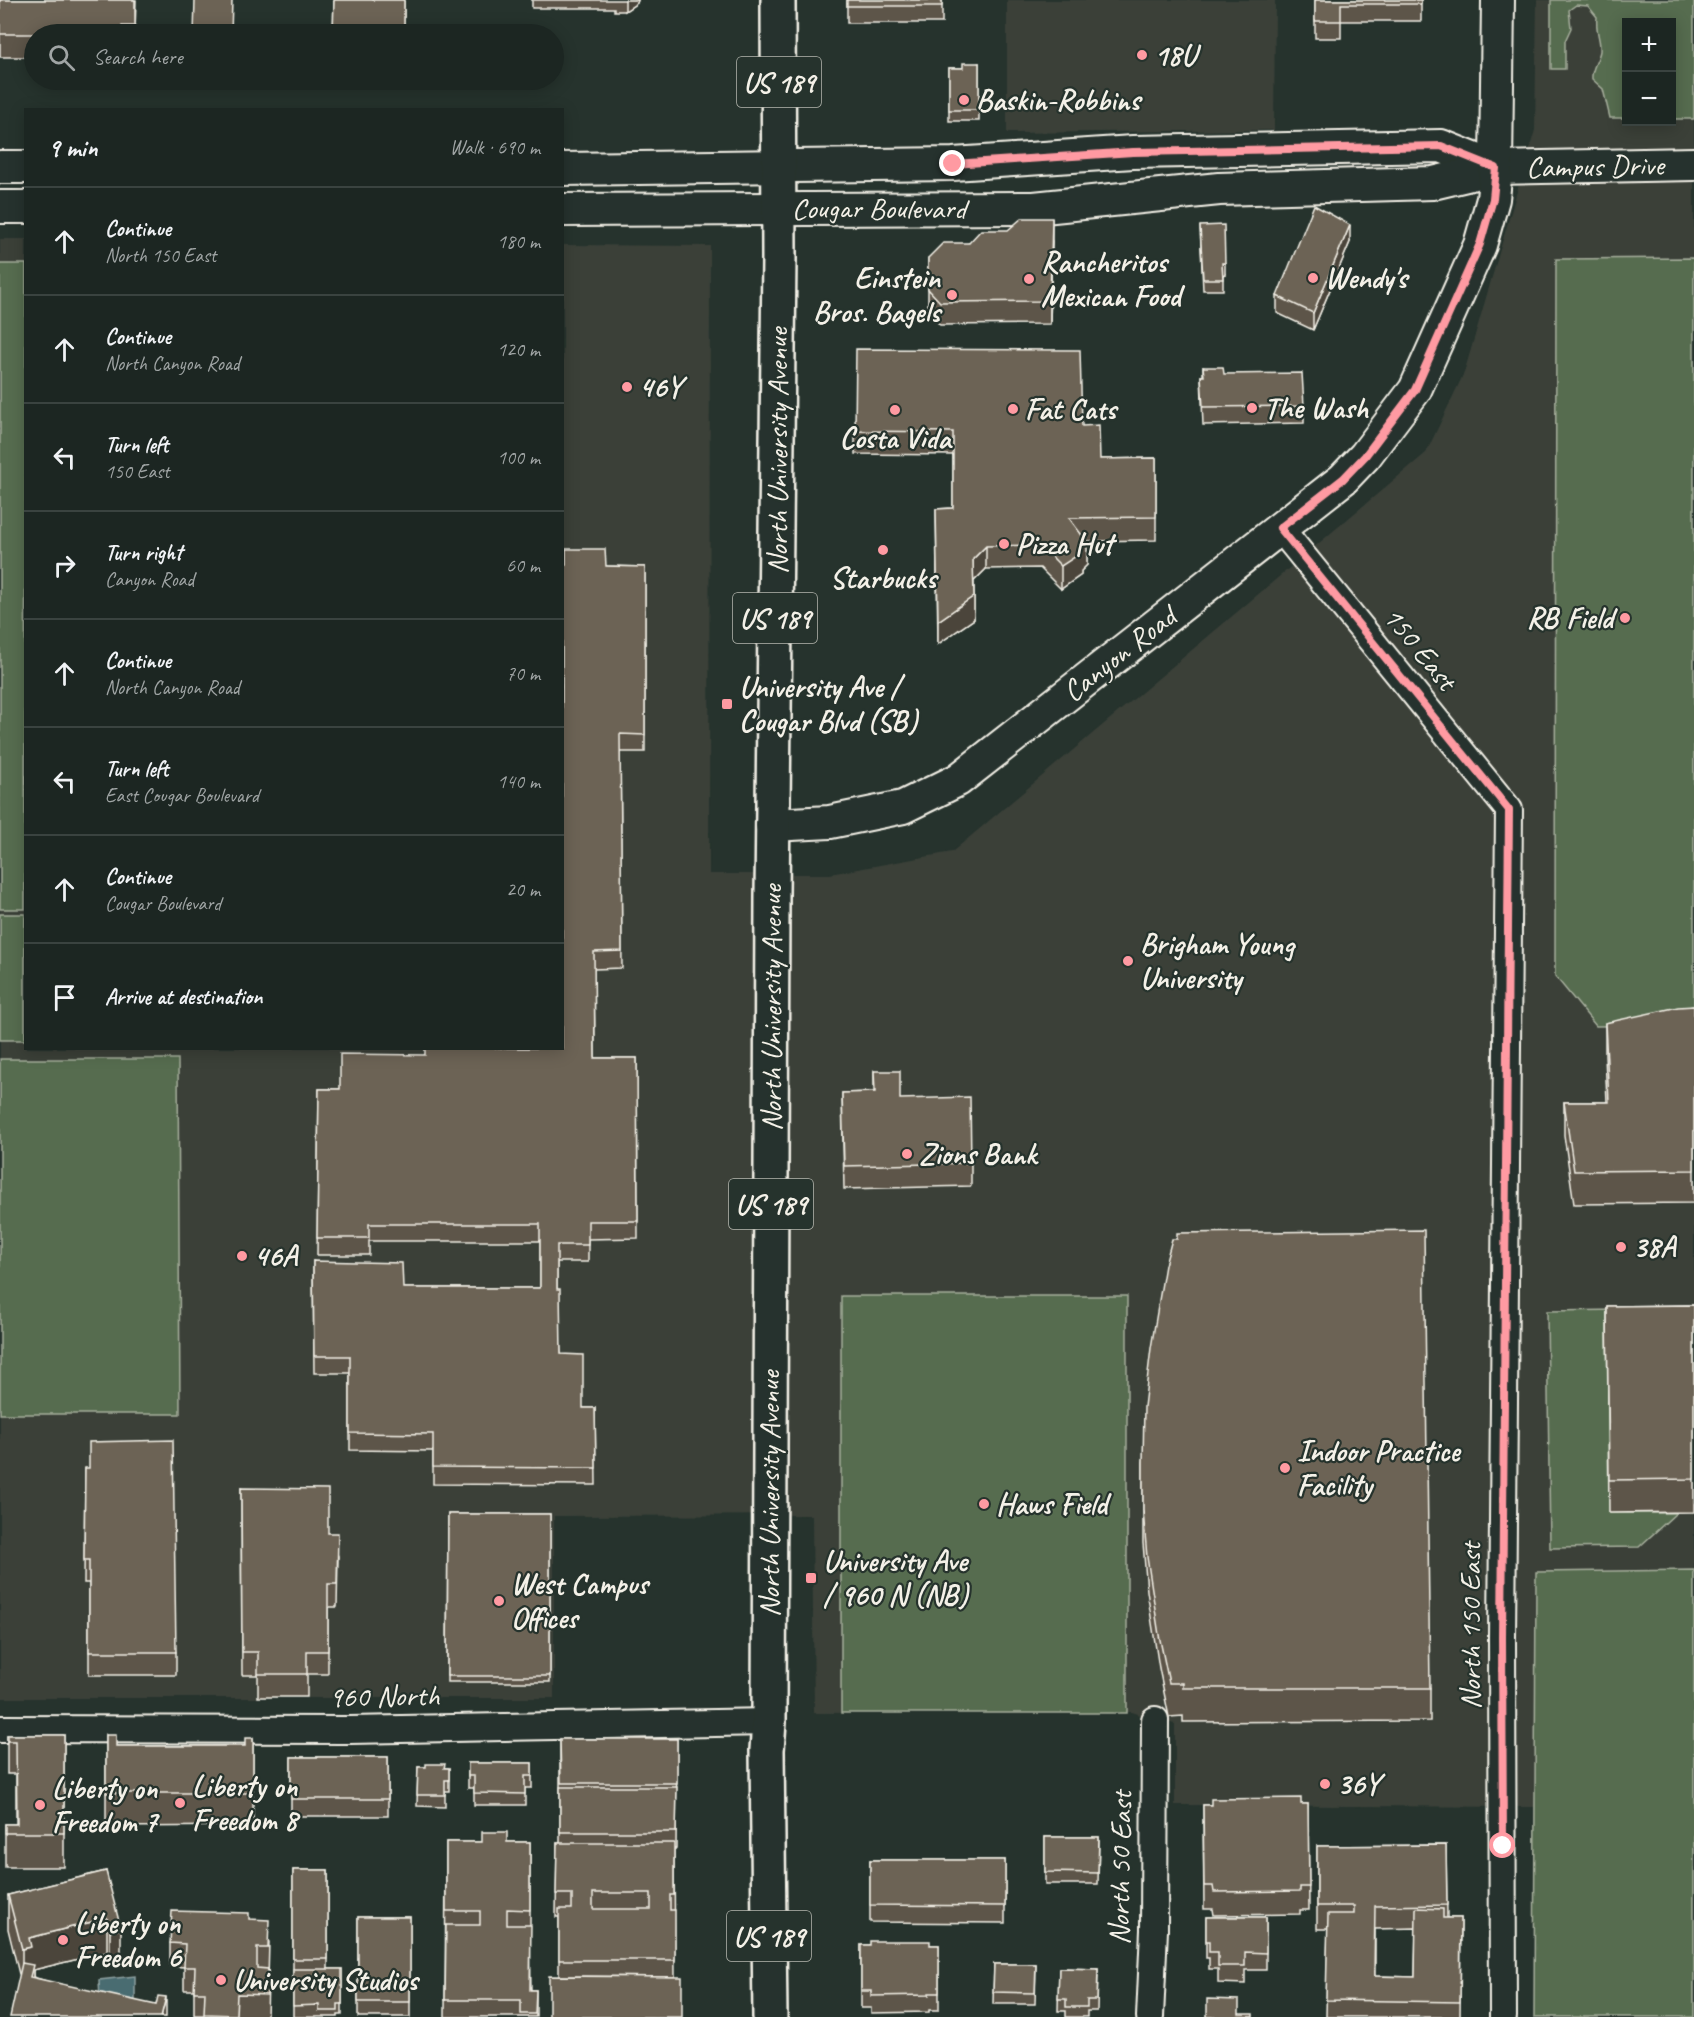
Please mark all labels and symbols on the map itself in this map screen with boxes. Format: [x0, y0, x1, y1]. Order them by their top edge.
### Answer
place label: 18U [1154, 36, 1202, 74]
marker: 18U [1135, 48, 1149, 62]
road number: US 189 [737, 57, 821, 107]
place label: Baskin-Robbins [976, 81, 1143, 119]
marker: Baskin-Robbins [957, 93, 971, 107]
street label: Campus Drive [1526, 146, 1666, 186]
route end [939, 150, 965, 176]
street label: Cougar Boulevard [792, 189, 970, 227]
place label: Rancheritos Mexican Food [1041, 243, 1186, 315]
place label: Einstein Bros. Bagels [813, 259, 943, 331]
place label: Wendy's [1325, 259, 1410, 297]
marker: Wendy's [1306, 271, 1320, 285]
marker: Rancheritos Mexican Food [1022, 272, 1036, 286]
marker: Einstein Bros. Bagels [945, 288, 959, 302]
street label: North University Avenue [758, 326, 796, 574]
place label: 46Y [639, 368, 688, 406]
marker: 46Y [620, 380, 634, 394]
place label: The Wash [1264, 389, 1369, 427]
place label: Fat Cats [1025, 390, 1120, 428]
marker: The Wash [1245, 401, 1259, 415]
marker: Fat Cats [1006, 402, 1020, 416]
marker: Costa Vida [888, 403, 902, 417]
place label: Costa Vida [839, 419, 953, 457]
place label: Pizza Hut [1016, 525, 1118, 563]
marker: Pizza Hut [997, 537, 1011, 551]
marker: Starbucks [876, 543, 890, 557]
place label: Starbucks [830, 559, 940, 597]
road number: US 189 [733, 593, 817, 643]
street label: Canyon Road [1055, 595, 1187, 710]
street label: 150 East [1375, 598, 1467, 700]
place label: RB Field [1527, 599, 1618, 637]
marker: RB Field [1618, 611, 1632, 625]
place label: University Ave / Cougar Blvd (SB) [739, 668, 919, 740]
marker: University Ave / Cougar Blvd (SB) [720, 697, 734, 711]
street label: North University Avenue [752, 883, 790, 1131]
place label: Brigham Young University [1140, 925, 1296, 997]
marker: Brigham Young University [1121, 954, 1135, 968]
place label: Zions Bank [919, 1135, 1039, 1173]
marker: Zions Bank [900, 1147, 914, 1161]
road number: US 189 [729, 1179, 813, 1229]
place label: 38A [1633, 1228, 1678, 1266]
place label: 46A [254, 1237, 300, 1275]
marker: 38A [1614, 1240, 1628, 1254]
marker: 46A [235, 1249, 249, 1263]
street label: North University Avenue [750, 1369, 788, 1617]
place label: Indoor Practice Facility [1297, 1432, 1462, 1504]
marker: Indoor Practice Facility [1278, 1461, 1292, 1475]
place label: Haws Field [996, 1485, 1112, 1523]
marker: Haws Field [977, 1497, 991, 1511]
street label: North 150 East [1451, 1539, 1489, 1710]
place label: University Ave / 960 N (NB) [823, 1542, 970, 1614]
place label: West Campus Offices [511, 1565, 651, 1637]
marker: University Ave / 960 N (NB) [804, 1571, 818, 1585]
marker: West Campus Offices [492, 1594, 506, 1608]
street label: 960 North [328, 1676, 440, 1716]
place label: 36Y [1337, 1765, 1386, 1803]
place label: Liberty on Freedom 8 [192, 1767, 301, 1839]
place label: Liberty on Freedom 7 [52, 1769, 161, 1841]
marker: 36Y [1318, 1777, 1332, 1791]
street label: North 50 East [1100, 1788, 1140, 1945]
marker: Liberty on Freedom 8 [173, 1796, 187, 1810]
marker: Liberty on Freedom 7 [33, 1798, 47, 1812]
route start [1489, 1832, 1515, 1858]
place label: Liberty on Freedom 6 [75, 1904, 183, 1976]
road number: US 189 [727, 1911, 811, 1961]
marker: Liberty on Freedom 6 [56, 1933, 70, 1947]
place label: University Studios [233, 1961, 421, 1999]
marker: University Studios [214, 1973, 228, 1987]

